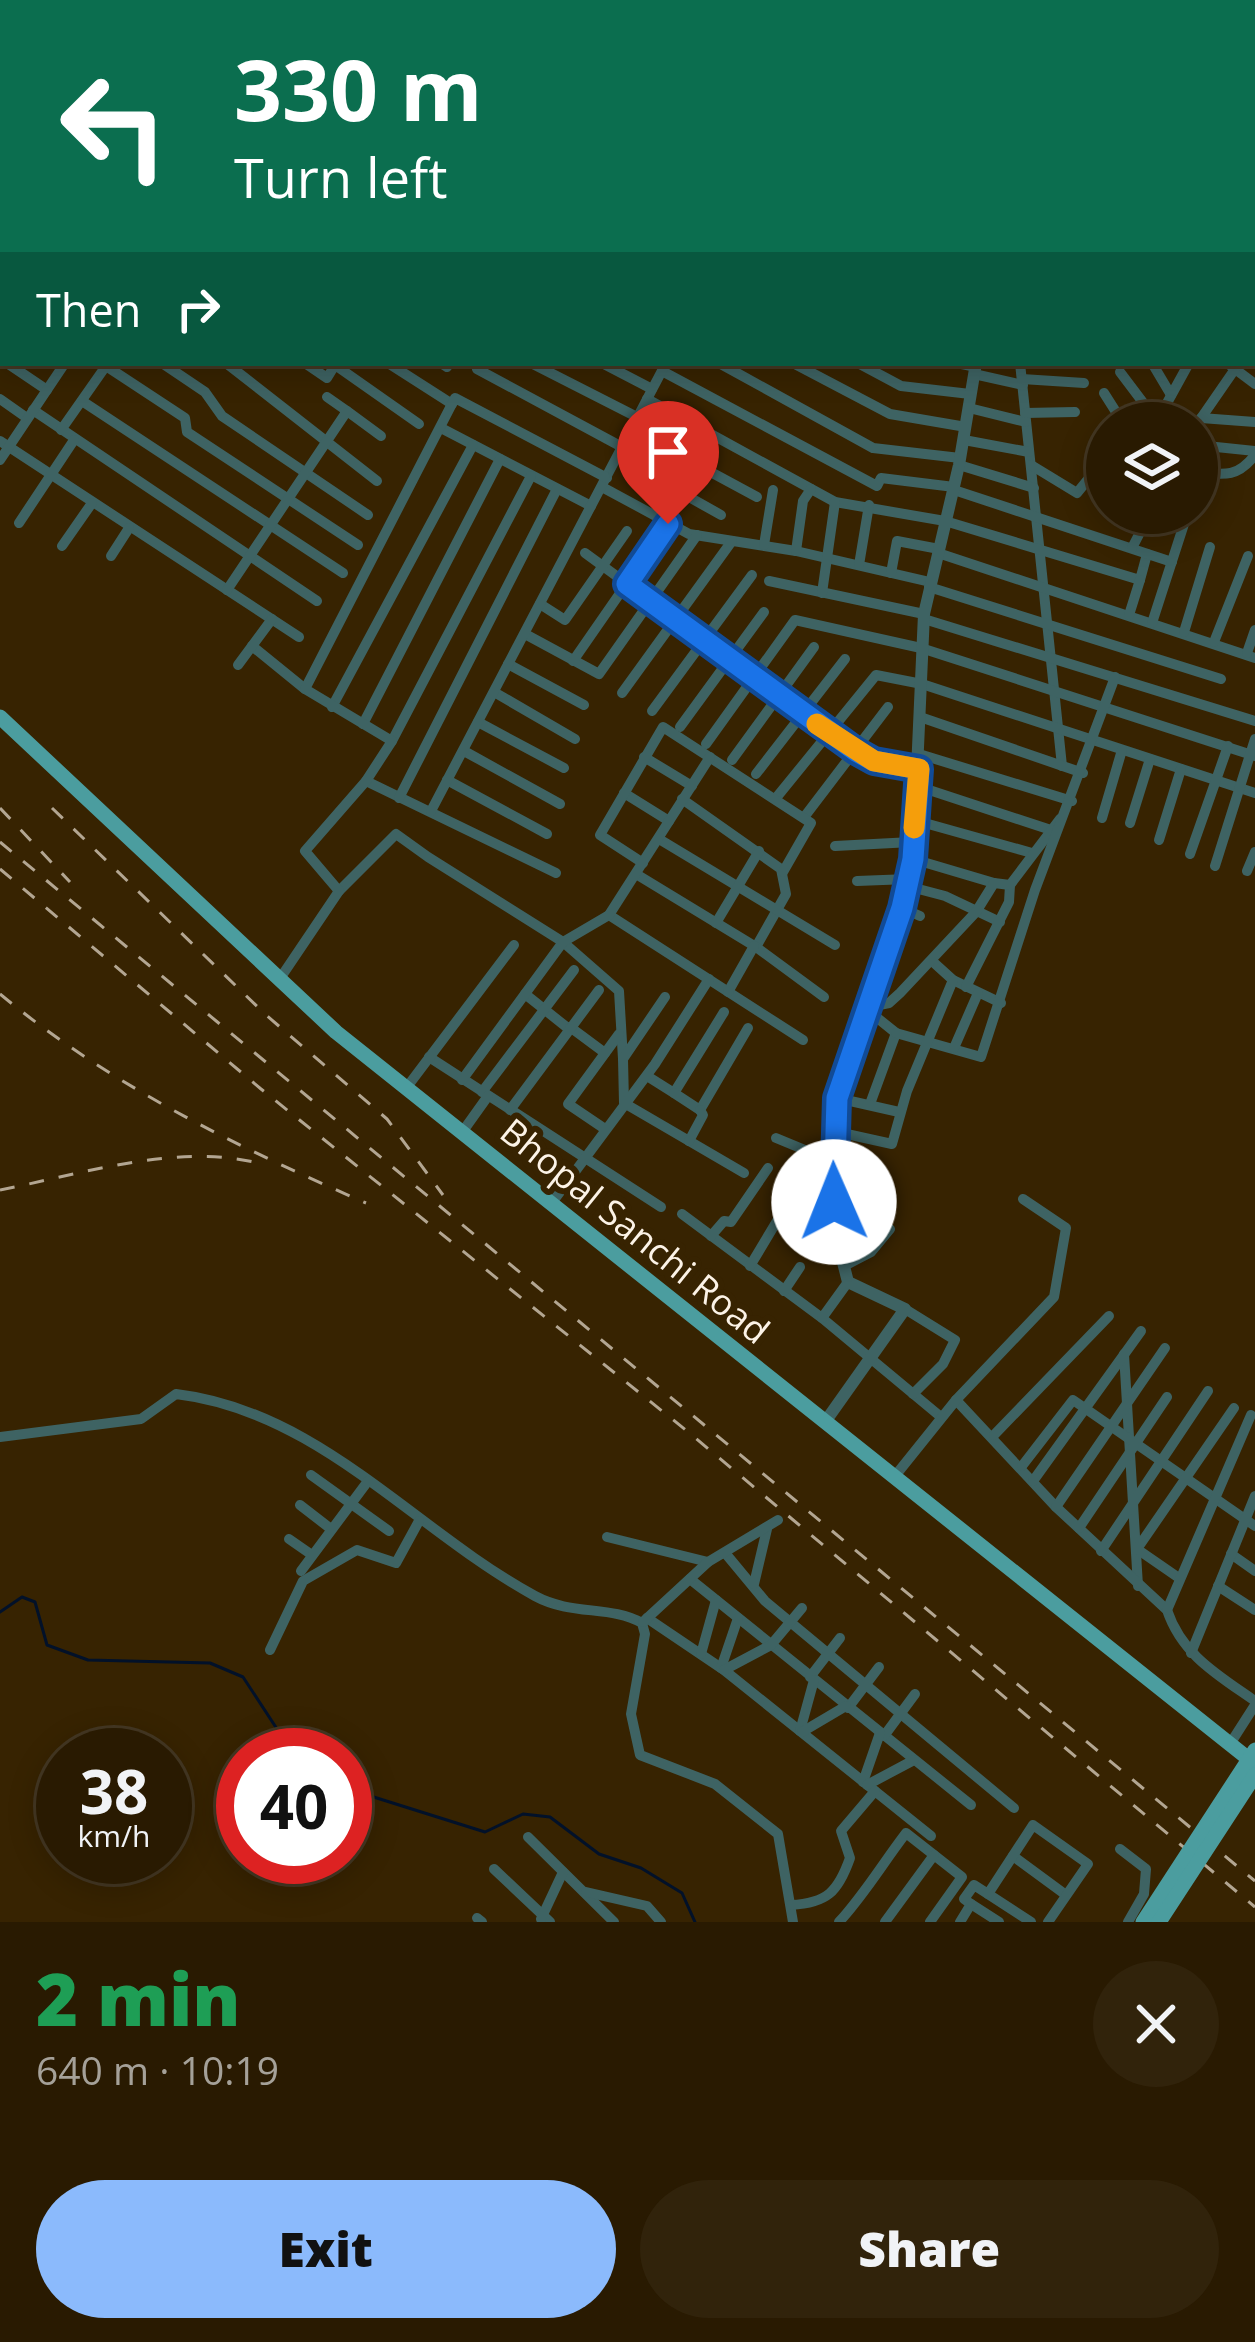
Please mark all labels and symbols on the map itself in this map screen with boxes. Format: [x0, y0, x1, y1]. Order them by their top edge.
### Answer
pin [617, 401, 719, 524]
street label: Bhopal Sanchi Road [491, 1107, 780, 1354]
position arrow [771, 1139, 897, 1265]
speed limit sign: 40 [216, 1728, 372, 1884]

